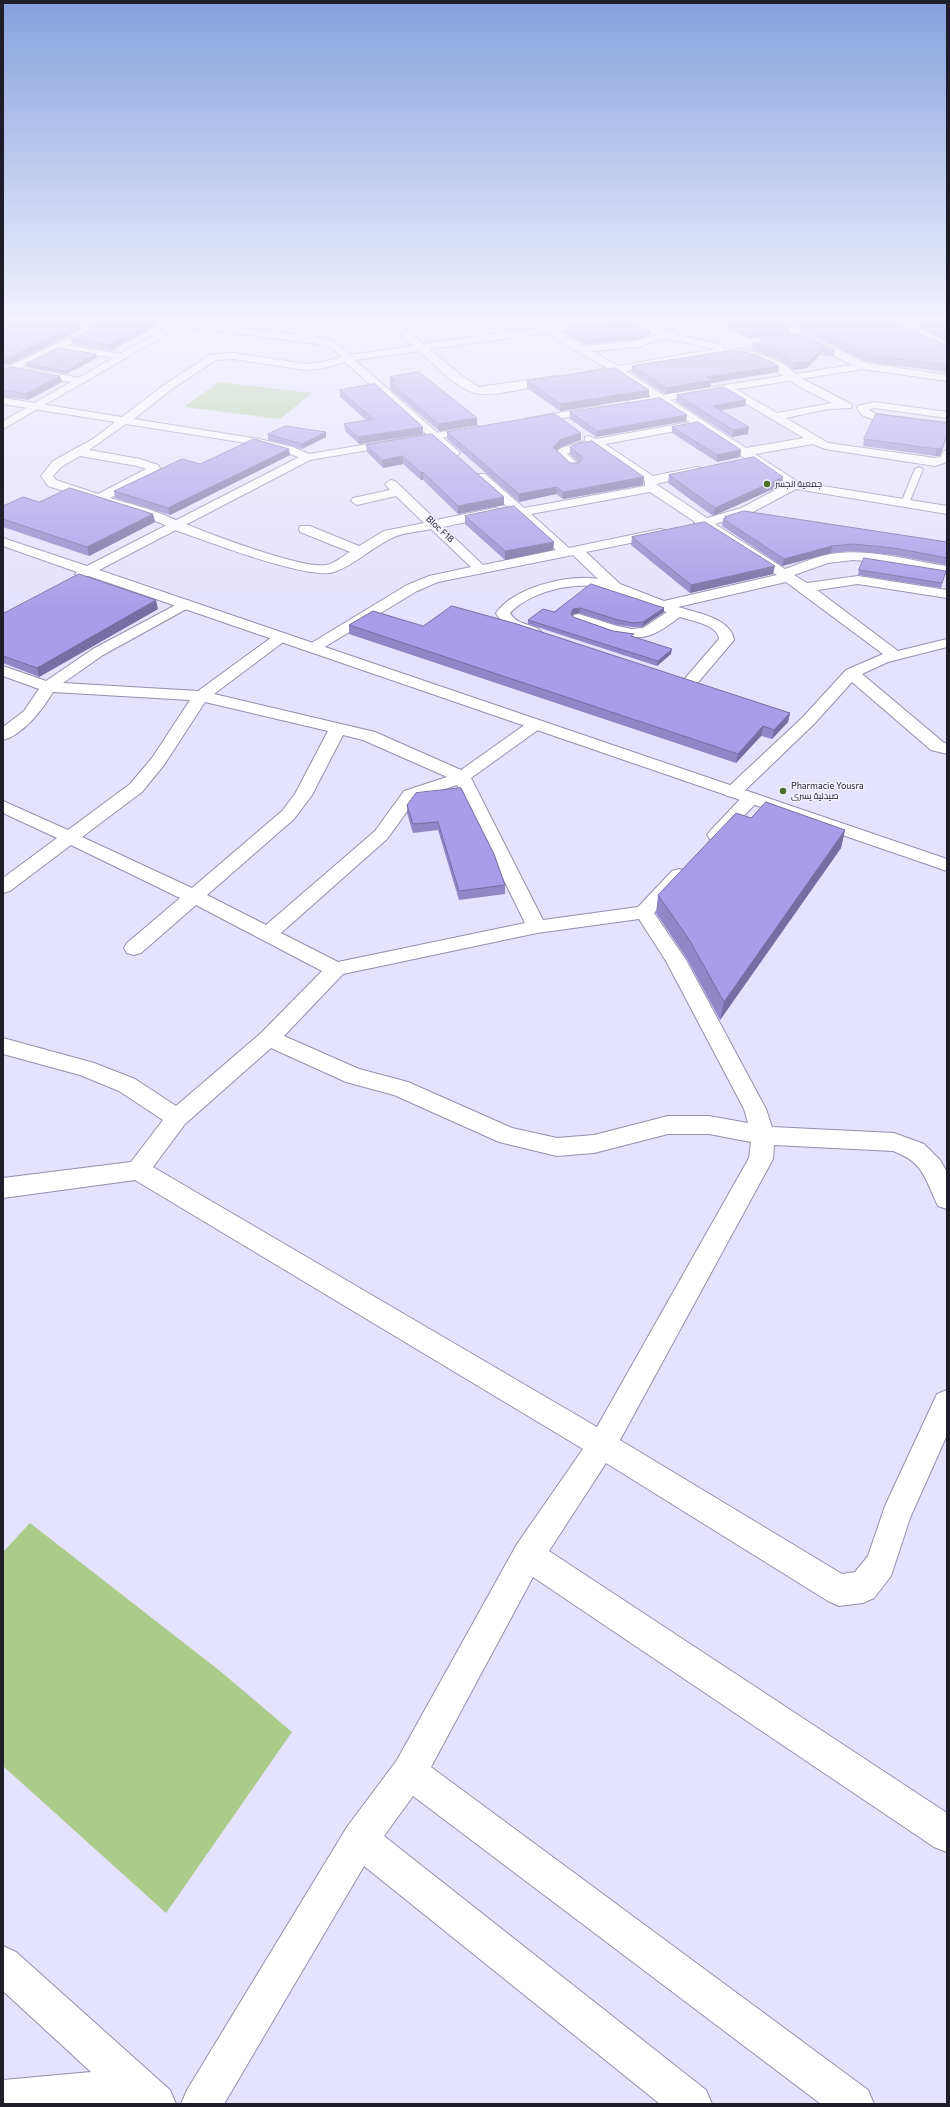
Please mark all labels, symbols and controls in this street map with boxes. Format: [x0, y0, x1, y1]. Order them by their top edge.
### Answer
marker: جمعية الجسر [762, 479, 772, 489]
place label: جمعية الجسر [775, 479, 822, 489]
street label: Bloc F18 [424, 513, 456, 545]
place label: Pharmacie Yousra صيدلية يسرى [791, 781, 864, 802]
marker: Pharmacie Yousra صيدلية يسرى [778, 786, 788, 796]

